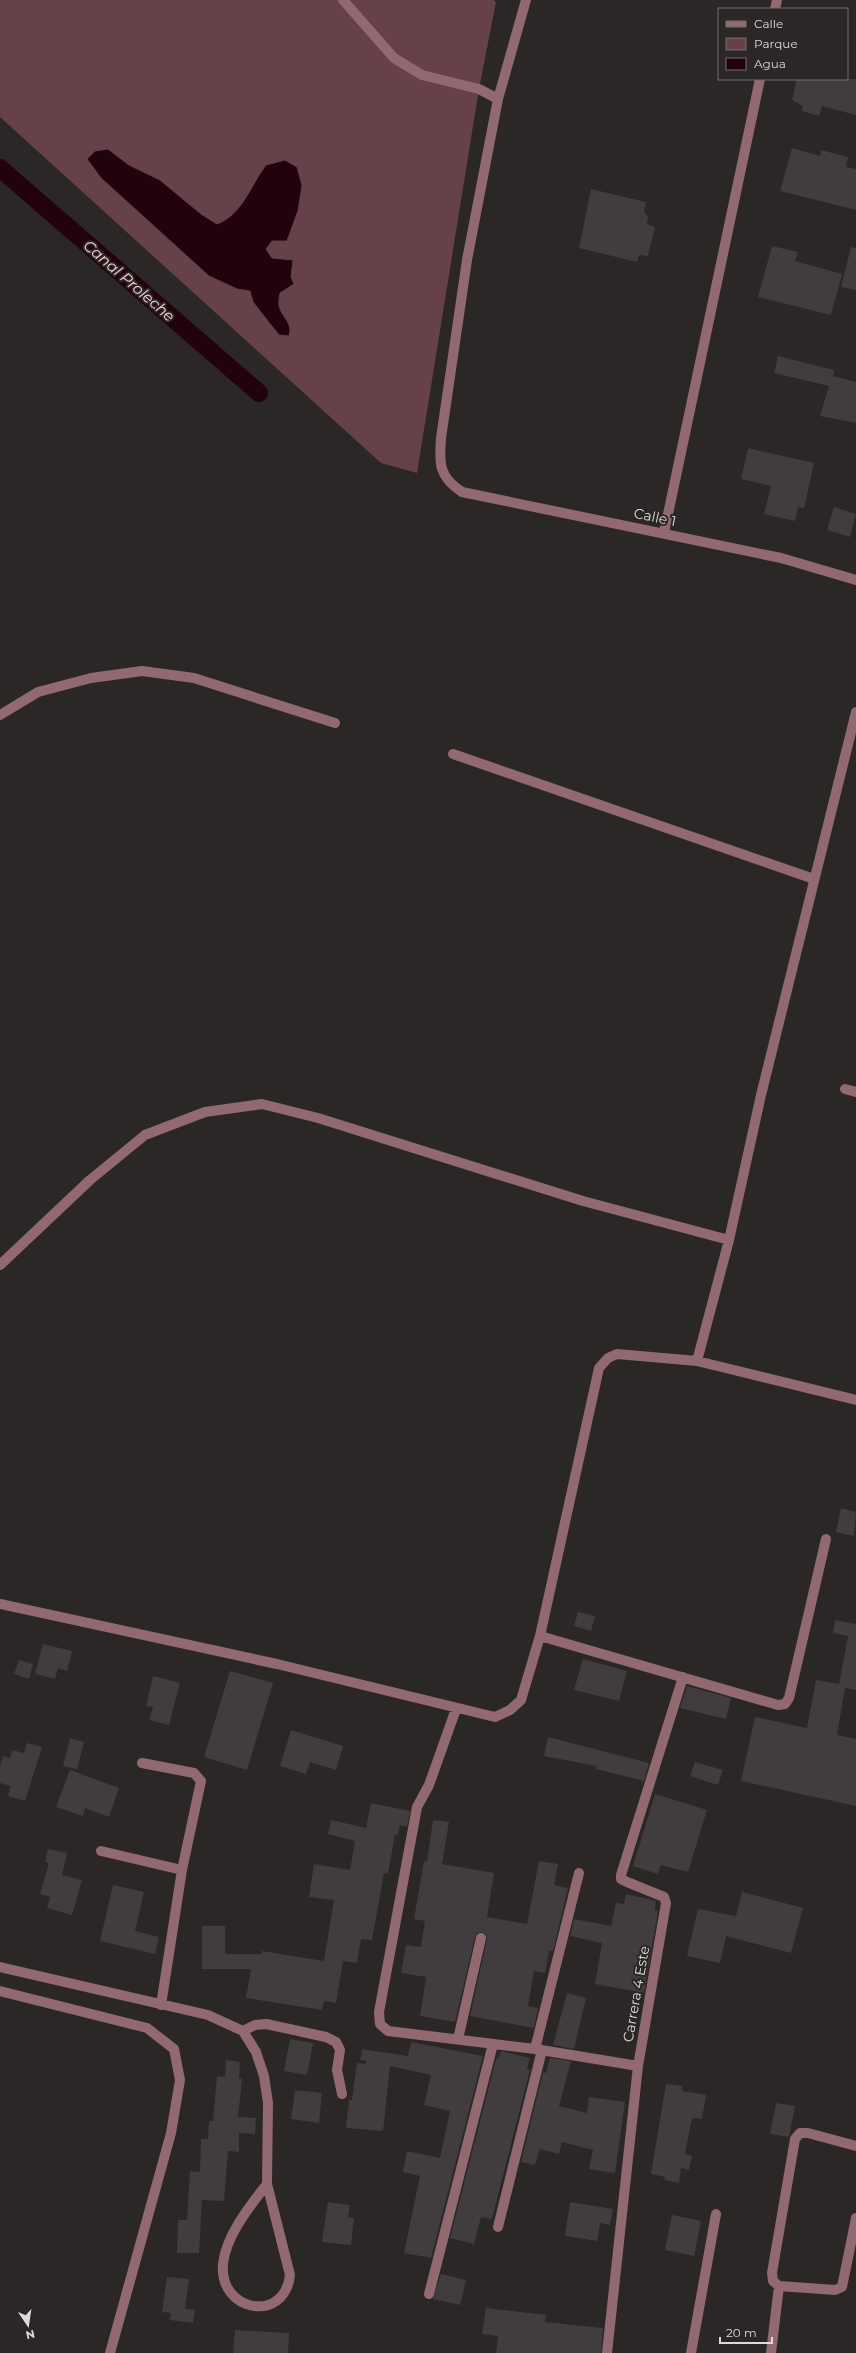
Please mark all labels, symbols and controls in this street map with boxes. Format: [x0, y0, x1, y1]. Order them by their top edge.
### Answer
legend [718, 8, 848, 80]
text: Calle [754, 16, 783, 31]
text: Parque [754, 36, 798, 51]
text: Agua [754, 56, 786, 71]
water label: Canal Proleche [80, 236, 179, 326]
street label: Calle 1 [632, 504, 678, 530]
street label: Carrera 4 Este [619, 1945, 653, 2043]
north arrow [8, 2305, 48, 2345]
scale bar [720, 2319, 772, 2345]
text: 20 m [726, 2325, 757, 2340]
text: N [24, 2327, 36, 2343]

